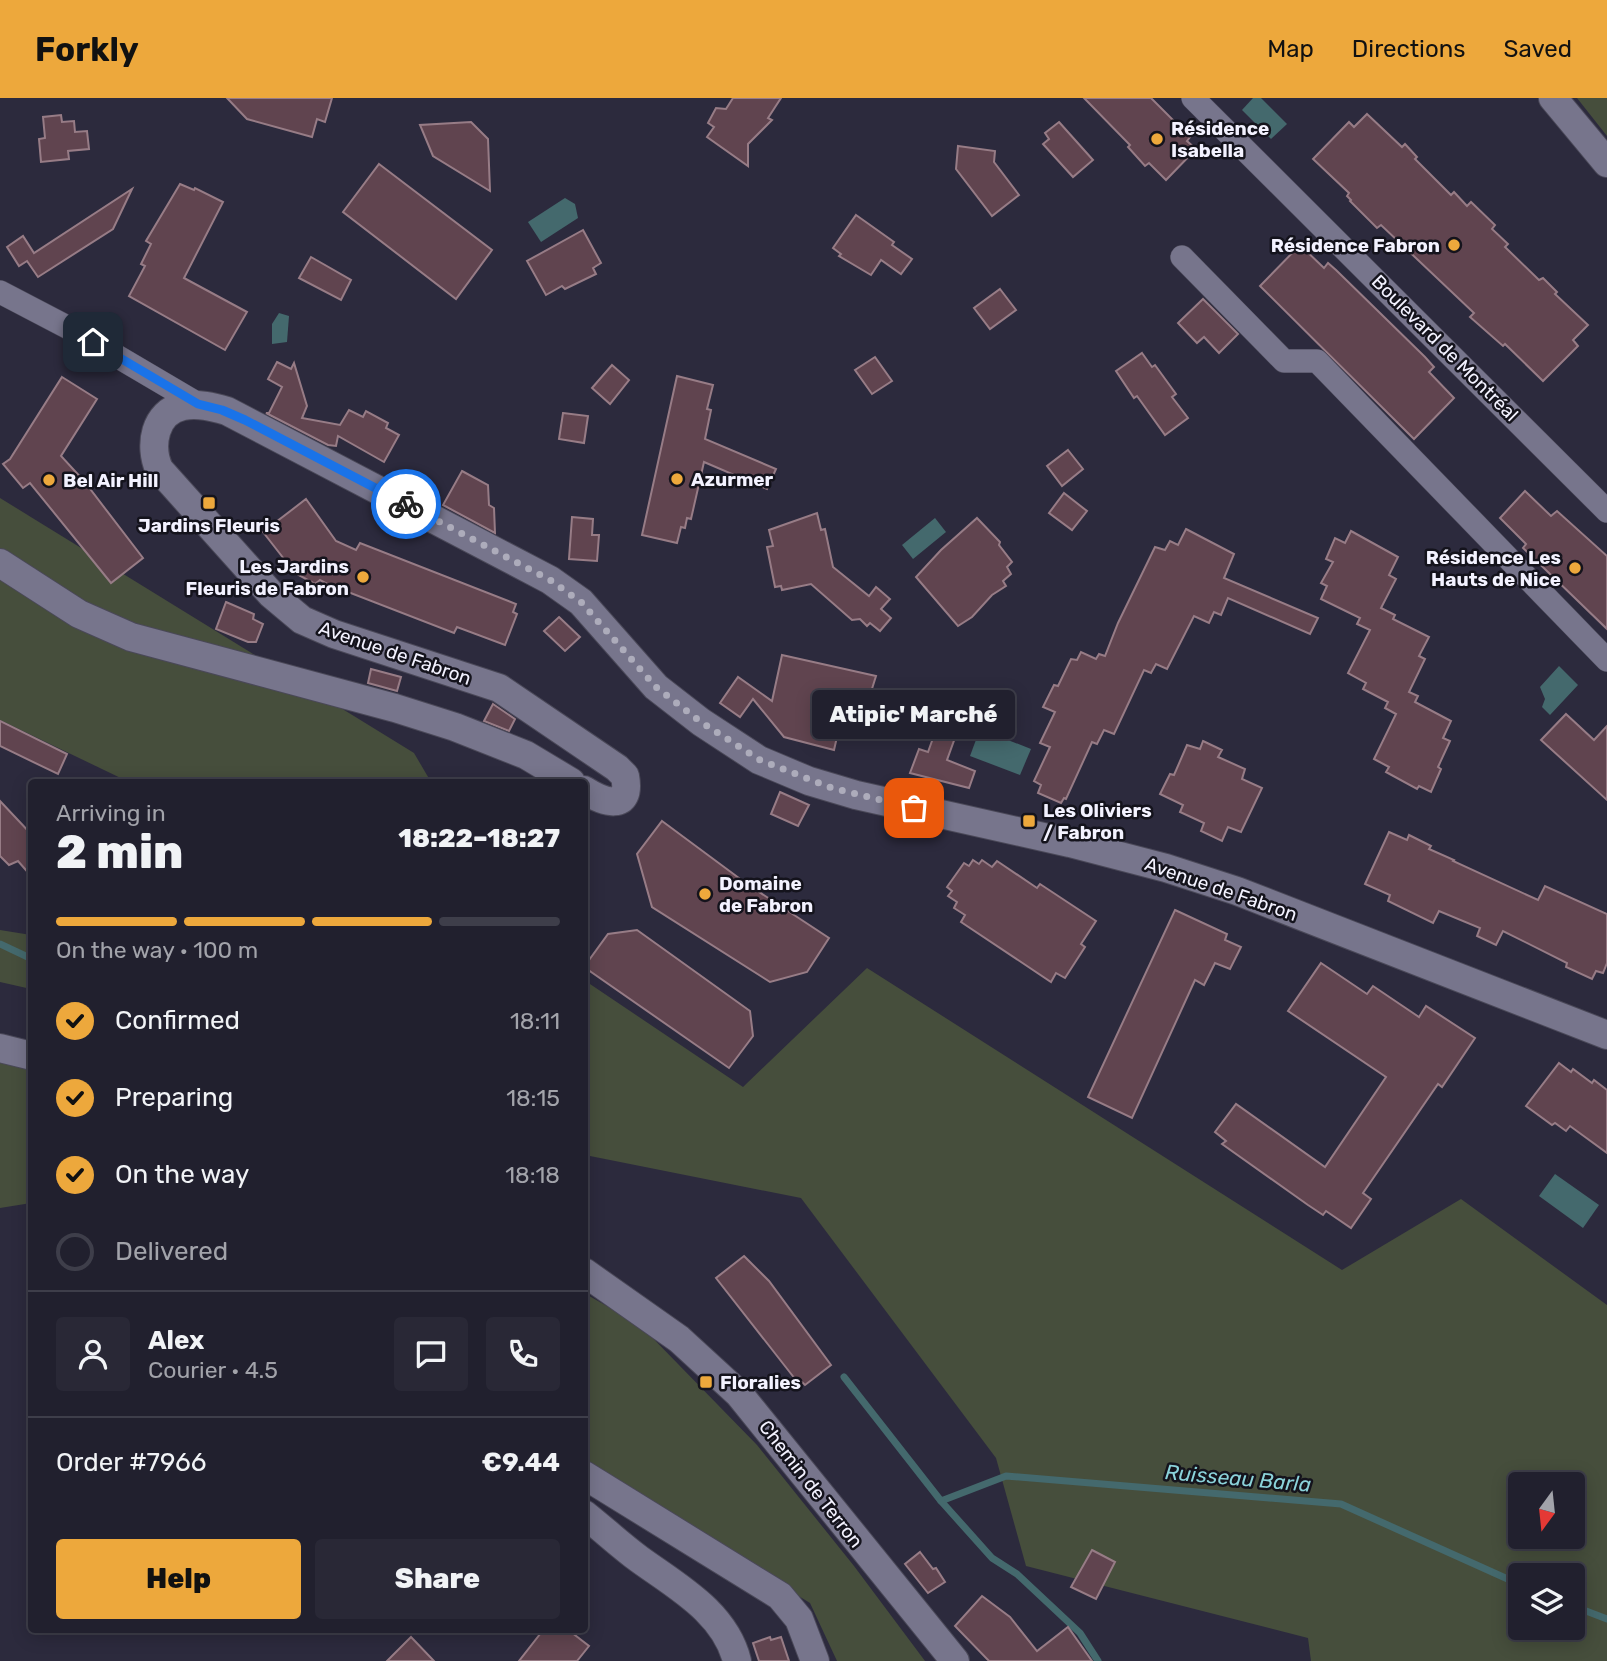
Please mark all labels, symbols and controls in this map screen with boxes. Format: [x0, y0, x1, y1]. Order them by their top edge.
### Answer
text: Forkly [35, 30, 139, 69]
text: Map [1267, 35, 1314, 63]
text: Directions [1352, 35, 1465, 63]
text: Saved [1503, 35, 1572, 63]
place label: Résidence Isabella [1171, 117, 1269, 162]
marker: Résidence Isabella [1149, 131, 1165, 147]
place label: Résidence Fabron [1271, 234, 1440, 257]
marker: Résidence Fabron [1446, 237, 1462, 253]
street label: Boulevard de Montréal [1367, 270, 1523, 426]
pin [63, 312, 123, 372]
icon: home [74, 323, 112, 361]
place label: Azurmer [691, 468, 774, 491]
place label: Bel Air Hill [63, 469, 158, 492]
courier [371, 469, 441, 539]
marker: Azurmer [669, 471, 685, 487]
marker: Bel Air Hill [41, 472, 57, 488]
icon: bike [387, 485, 425, 523]
marker: Jardins Fleuris [201, 495, 217, 511]
place label: Jardins Fleuris [138, 514, 280, 537]
place label: Résidence Les Hauts de Nice [1426, 546, 1561, 591]
place label: Les Jardins Fleuris de Fabron [186, 555, 349, 600]
marker: Résidence Les Hauts de Nice [1567, 560, 1583, 576]
marker: Les Jardins Fleuris de Fabron [355, 569, 371, 585]
street label: Avenue de Fabron [316, 616, 474, 690]
callout: Atipic' Marché [813, 689, 1016, 738]
text: Atipic' Marché [829, 700, 998, 728]
pin [884, 778, 944, 838]
icon: bag [895, 789, 933, 827]
text: Arriving in [56, 799, 166, 827]
place label: Les Oliviers / Fabron [1043, 799, 1152, 844]
marker: Les Oliviers / Fabron [1021, 813, 1037, 829]
text: 18:22–18:27 [398, 823, 560, 854]
text: 2 min [56, 825, 183, 880]
street label: Avenue de Fabron [1142, 852, 1300, 926]
place label: Domaine de Fabron [719, 872, 813, 917]
marker: Domaine de Fabron [697, 886, 713, 902]
text: On the way · 100 m [56, 936, 258, 964]
icon: check [56, 1002, 94, 1040]
text: Confirmed [115, 1005, 240, 1036]
text: 18:11 [510, 1007, 560, 1035]
icon: check [56, 1079, 94, 1117]
text: Preparing [115, 1082, 233, 1113]
text: 18:15 [506, 1084, 560, 1112]
icon: check [56, 1156, 94, 1194]
text: On the way [115, 1159, 249, 1190]
text: 18:18 [505, 1161, 560, 1189]
text: Delivered [115, 1236, 228, 1267]
button: person [56, 1317, 130, 1391]
button: chat [394, 1317, 468, 1391]
button: phone [486, 1317, 560, 1391]
text: Alex [148, 1325, 204, 1356]
text: Courier · 4.5 [148, 1356, 278, 1384]
place label: Floralies [720, 1371, 801, 1394]
marker: Floralies [698, 1374, 714, 1390]
street label: Chemin de Terron [754, 1416, 868, 1552]
text: Order #7966 [56, 1447, 206, 1478]
text: €9.44 [482, 1447, 560, 1478]
water label: Ruisseau Barla [1164, 1459, 1312, 1497]
north arrow [1508, 1472, 1586, 1549]
map controls [1508, 1472, 1585, 1640]
button: Help [56, 1539, 301, 1619]
button: Share [315, 1539, 560, 1619]
button: layers [1508, 1563, 1585, 1640]

